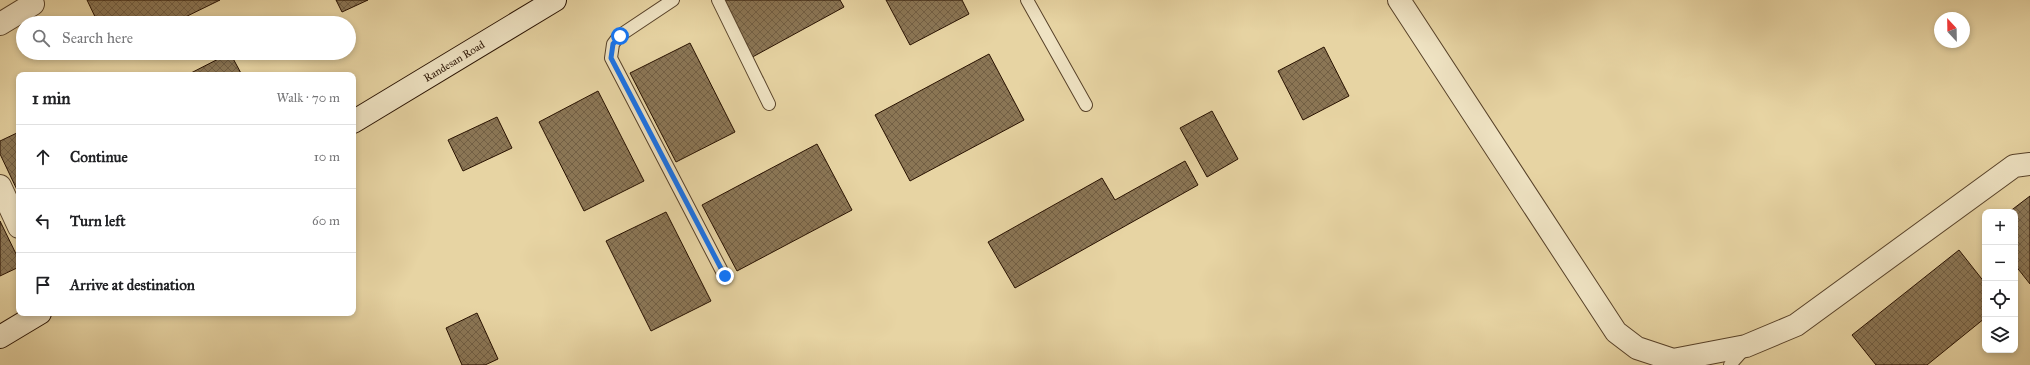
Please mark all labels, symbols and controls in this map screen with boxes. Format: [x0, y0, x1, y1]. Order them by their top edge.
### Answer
north arrow [1934, 12, 1970, 48]
search box [16, 16, 356, 60]
icon: search [30, 27, 52, 49]
route start [611, 27, 629, 45]
text: Search here [62, 29, 133, 47]
street label: Randesan Road [421, 38, 488, 85]
text: 1 min [32, 88, 71, 109]
text: Walk · 70 m [277, 90, 340, 106]
icon: ahead [32, 146, 54, 168]
text: Continue [70, 148, 128, 166]
text: 10 m [314, 149, 340, 165]
map controls [1982, 209, 2018, 353]
button: + [1982, 209, 2018, 245]
icon: left [32, 210, 54, 232]
text: Turn left [70, 212, 126, 230]
text: 60 m [312, 213, 340, 229]
button: − [1982, 245, 2018, 281]
route end [716, 267, 734, 285]
icon: arrive [32, 274, 54, 296]
text: Arrive at destination [70, 276, 195, 294]
button: locate [1982, 281, 2018, 317]
button: layers [1982, 317, 2018, 353]

